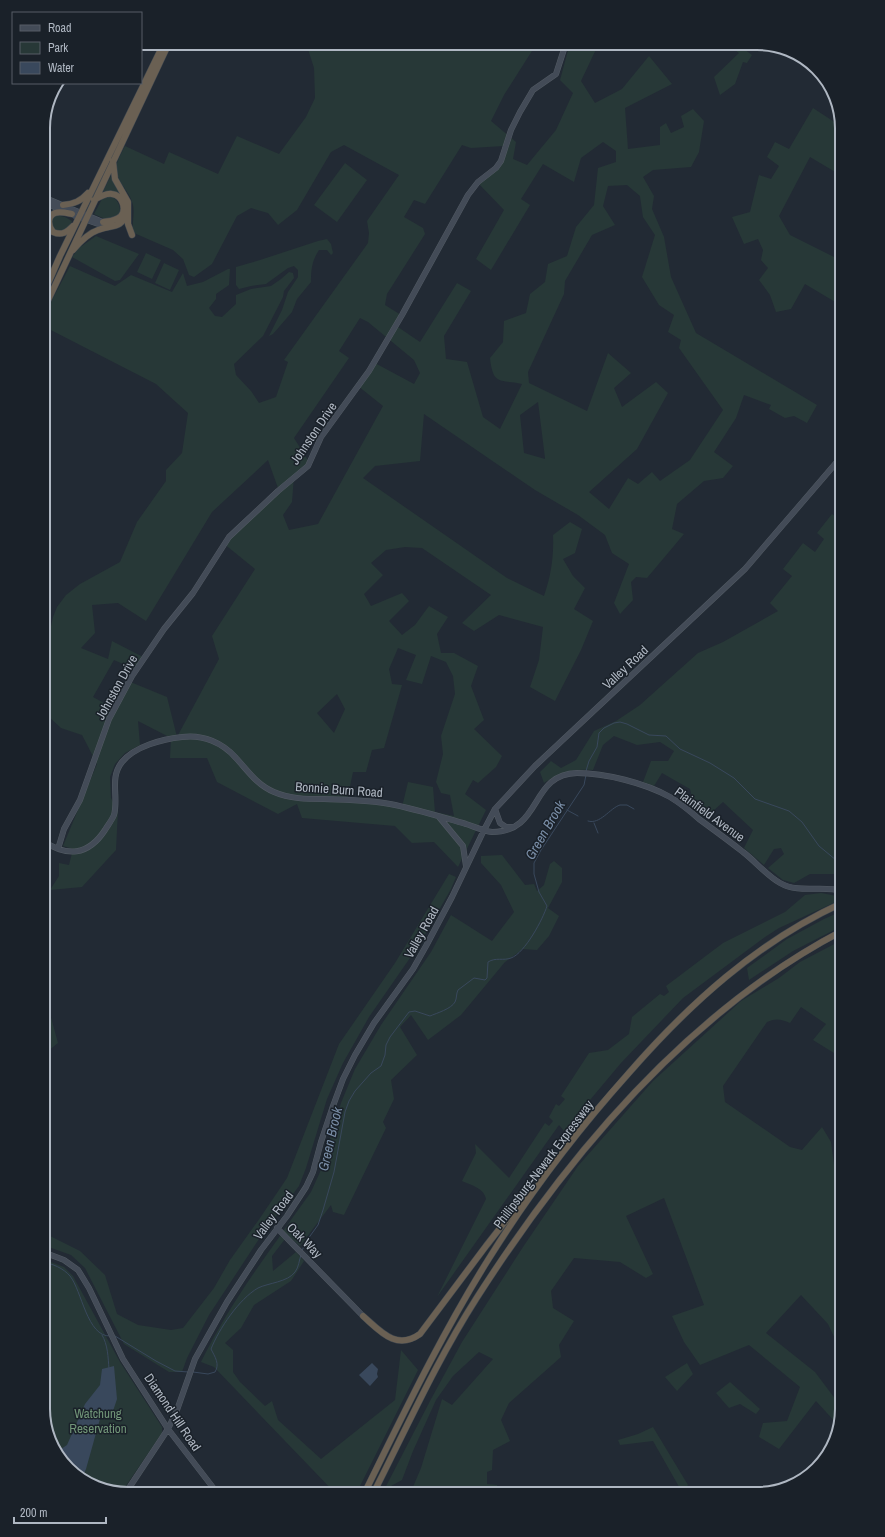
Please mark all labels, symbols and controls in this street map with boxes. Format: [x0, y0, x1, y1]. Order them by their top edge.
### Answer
legend [12, 12, 142, 84]
text: Road [48, 20, 72, 36]
text: Park [48, 40, 68, 56]
text: Water [48, 60, 75, 76]
street label: Johnston Drive [286, 399, 341, 468]
street label: Valley Road [599, 642, 652, 693]
street label: Johnston Drive [92, 652, 141, 723]
street label: Bonnie Burn Road [295, 778, 383, 801]
street label: Plainfield Avenue [671, 783, 748, 846]
water label: Green Brook [521, 796, 570, 863]
street label: Valley Road [400, 903, 443, 961]
street label: Phillipsburg-Newark Expressway [490, 1096, 598, 1232]
water label: Green Brook [314, 1104, 346, 1173]
street label: Valley Road [250, 1187, 297, 1243]
street label: Oak Way [283, 1219, 326, 1262]
street label: Diamond Hill Road [140, 1370, 205, 1454]
park label: Watchung Reservation [69, 1405, 127, 1437]
scale bar [14, 1499, 106, 1525]
text: 200 m [20, 1505, 47, 1521]

